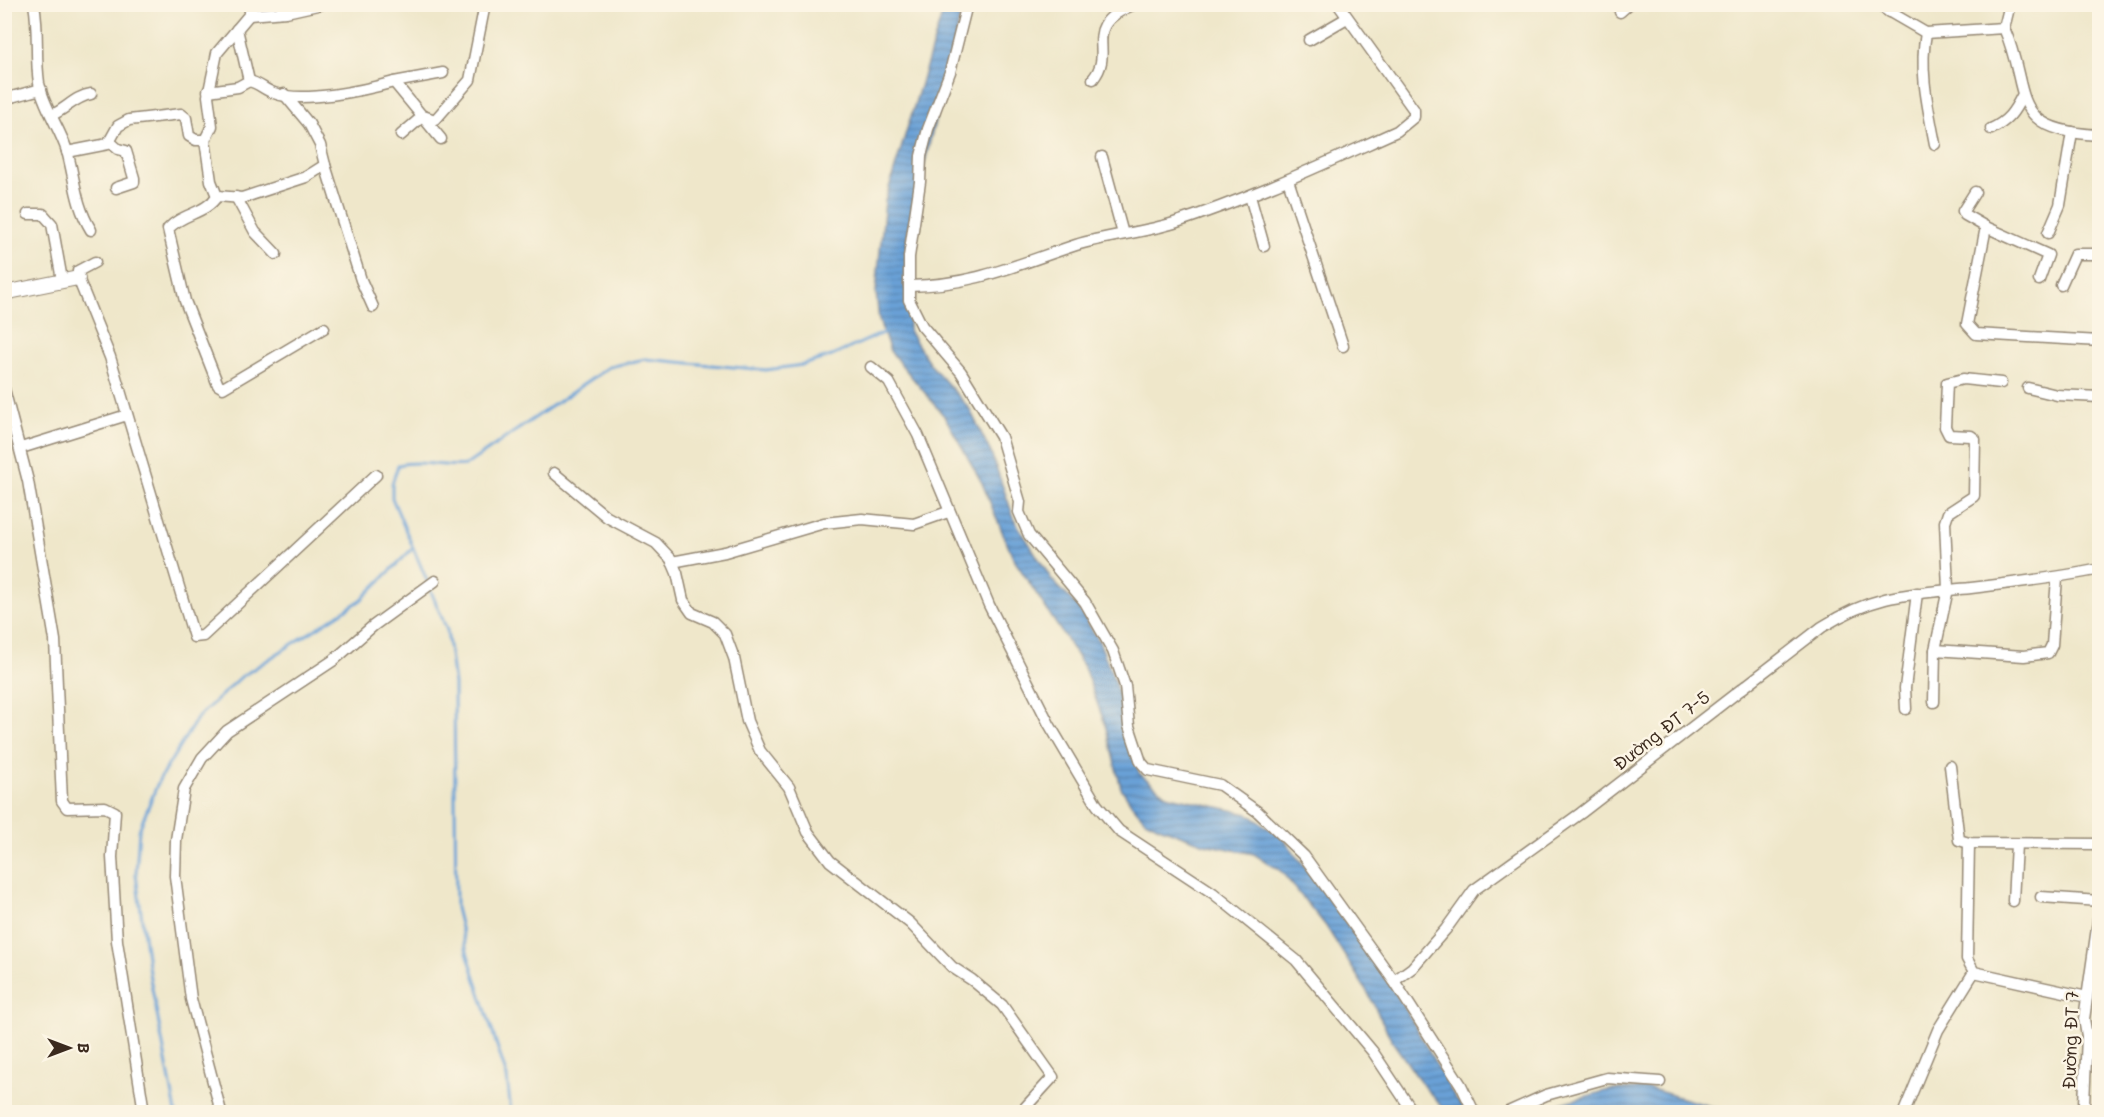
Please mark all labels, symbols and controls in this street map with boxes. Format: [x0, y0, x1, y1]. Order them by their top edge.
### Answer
street label: Đường ĐT 7-5 [1608, 685, 1714, 775]
street label: Đường ĐT 7 [2056, 990, 2084, 1090]
north arrow [39, 1018, 99, 1078]
text: B [74, 1043, 95, 1053]

